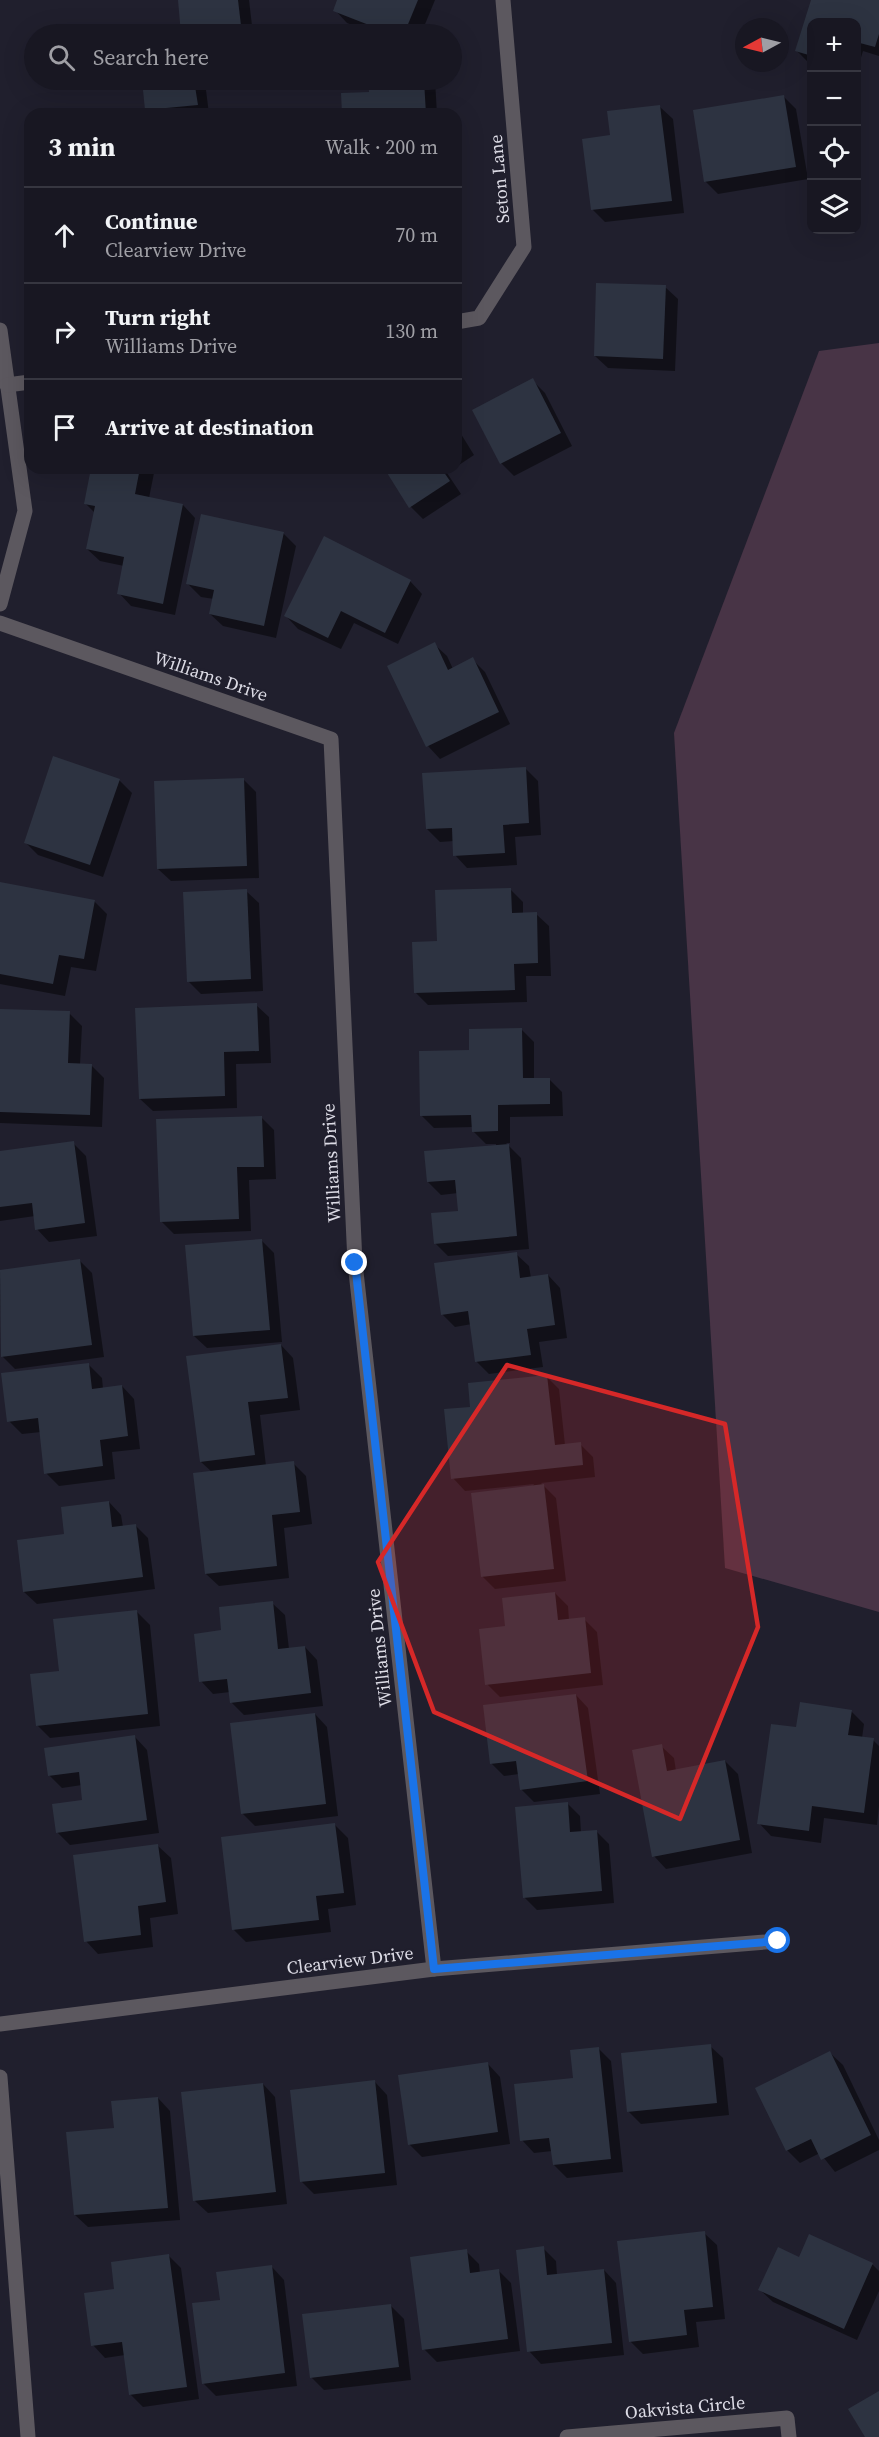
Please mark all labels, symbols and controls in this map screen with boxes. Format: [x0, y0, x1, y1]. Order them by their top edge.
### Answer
north arrow [735, 18, 789, 72]
map controls [807, 18, 861, 234]
button: + [807, 18, 861, 72]
search box [24, 24, 462, 90]
icon: search [45, 41, 78, 74]
text: Search here [93, 42, 209, 72]
button: − [807, 72, 861, 126]
button: locate [807, 126, 861, 180]
text: 3 min [48, 129, 115, 165]
text: Walk · 200 m [325, 133, 438, 161]
street label: Seton Lane [483, 134, 515, 224]
button: layers [807, 180, 861, 234]
text: Continue [105, 206, 198, 236]
icon: ahead [48, 219, 81, 252]
text: 70 m [395, 221, 438, 249]
text: Clearview Drive [105, 236, 247, 264]
text: Turn right [105, 302, 210, 332]
icon: right [48, 315, 81, 348]
text: 130 m [385, 317, 438, 345]
text: Williams Drive [105, 332, 237, 360]
icon: arrive [48, 411, 81, 444]
text: Arrive at destination [105, 412, 314, 442]
street label: Williams Drive [151, 645, 271, 707]
street label: Williams Drive [315, 1103, 347, 1223]
route end [341, 1249, 367, 1275]
street label: Williams Drive [360, 1587, 398, 1709]
route start [764, 1927, 790, 1953]
street label: Clearview Drive [285, 1940, 415, 1980]
street label: Oakvista Circle [624, 2389, 746, 2425]

